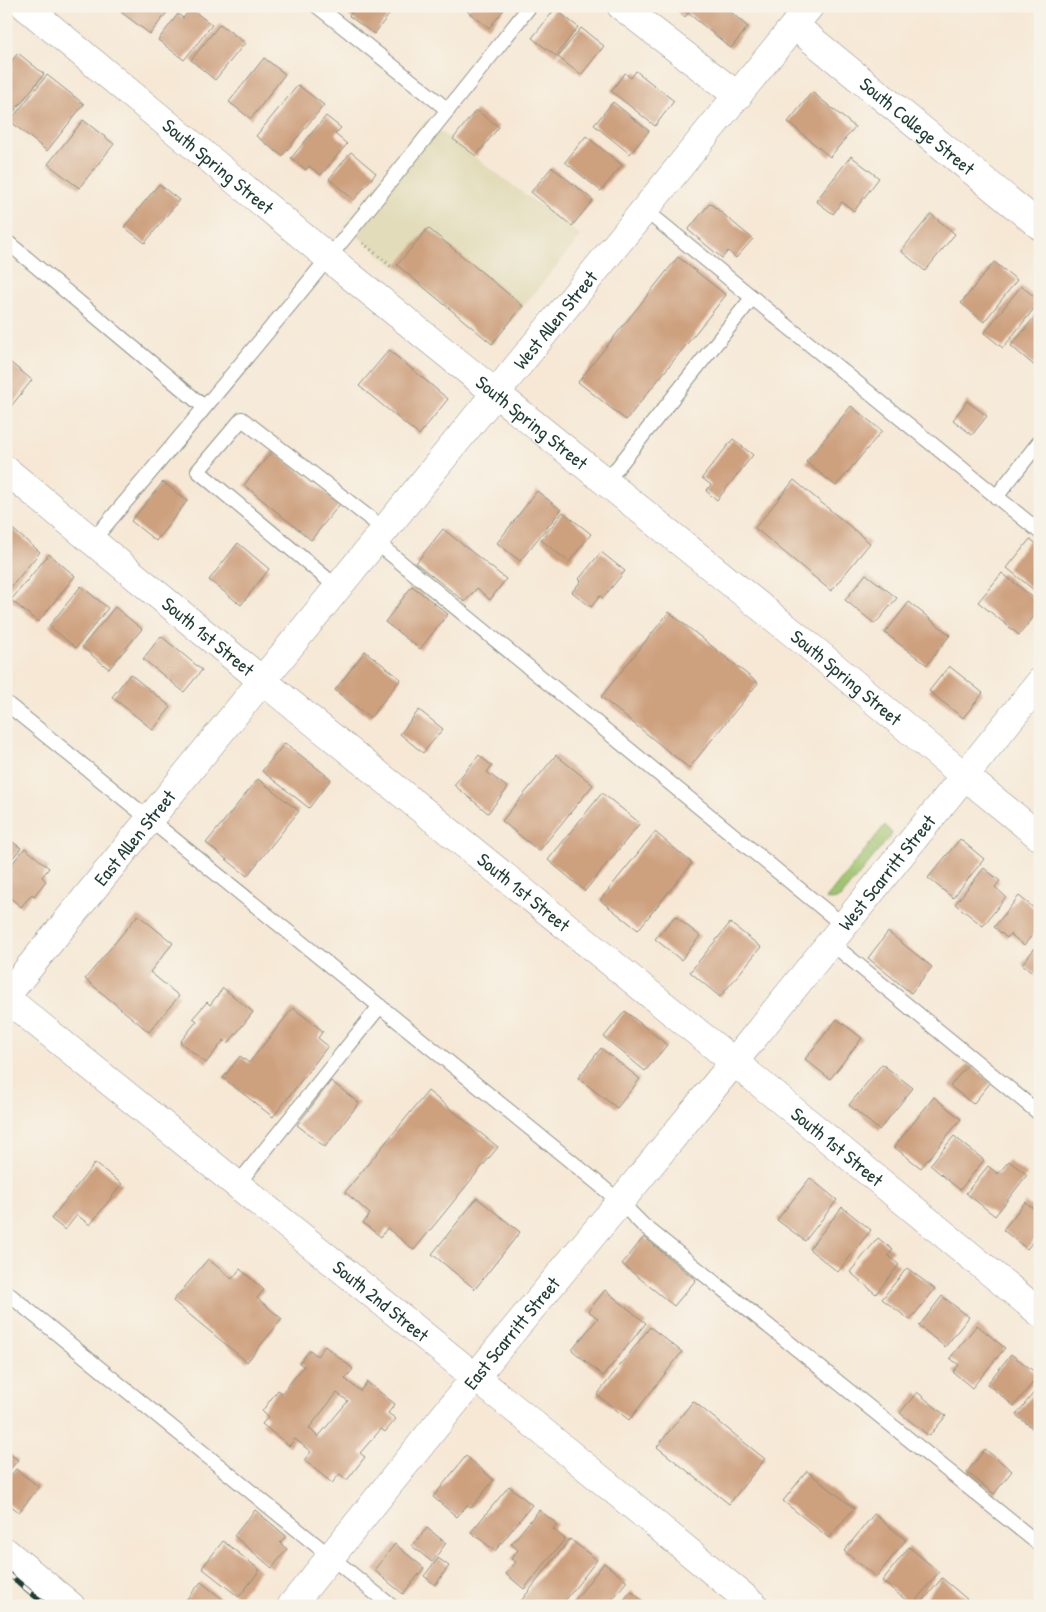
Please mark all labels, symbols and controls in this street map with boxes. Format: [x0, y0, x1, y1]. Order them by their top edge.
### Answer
street label: South College Street [854, 71, 981, 181]
street label: South Spring Street [157, 112, 280, 220]
street label: West Allen Street [507, 265, 603, 375]
street label: South Spring Street [470, 369, 594, 476]
street label: South 1st Street [157, 591, 260, 682]
street label: South Spring Street [786, 624, 908, 732]
street label: East Allen Street [88, 784, 182, 891]
street label: West Scarritt Street [832, 809, 942, 936]
street label: South 1st Street [472, 847, 576, 938]
street label: South 1st Street [786, 1101, 889, 1193]
street label: South 2nd Street [327, 1254, 435, 1348]
street label: East Scarritt Street [458, 1271, 566, 1395]

